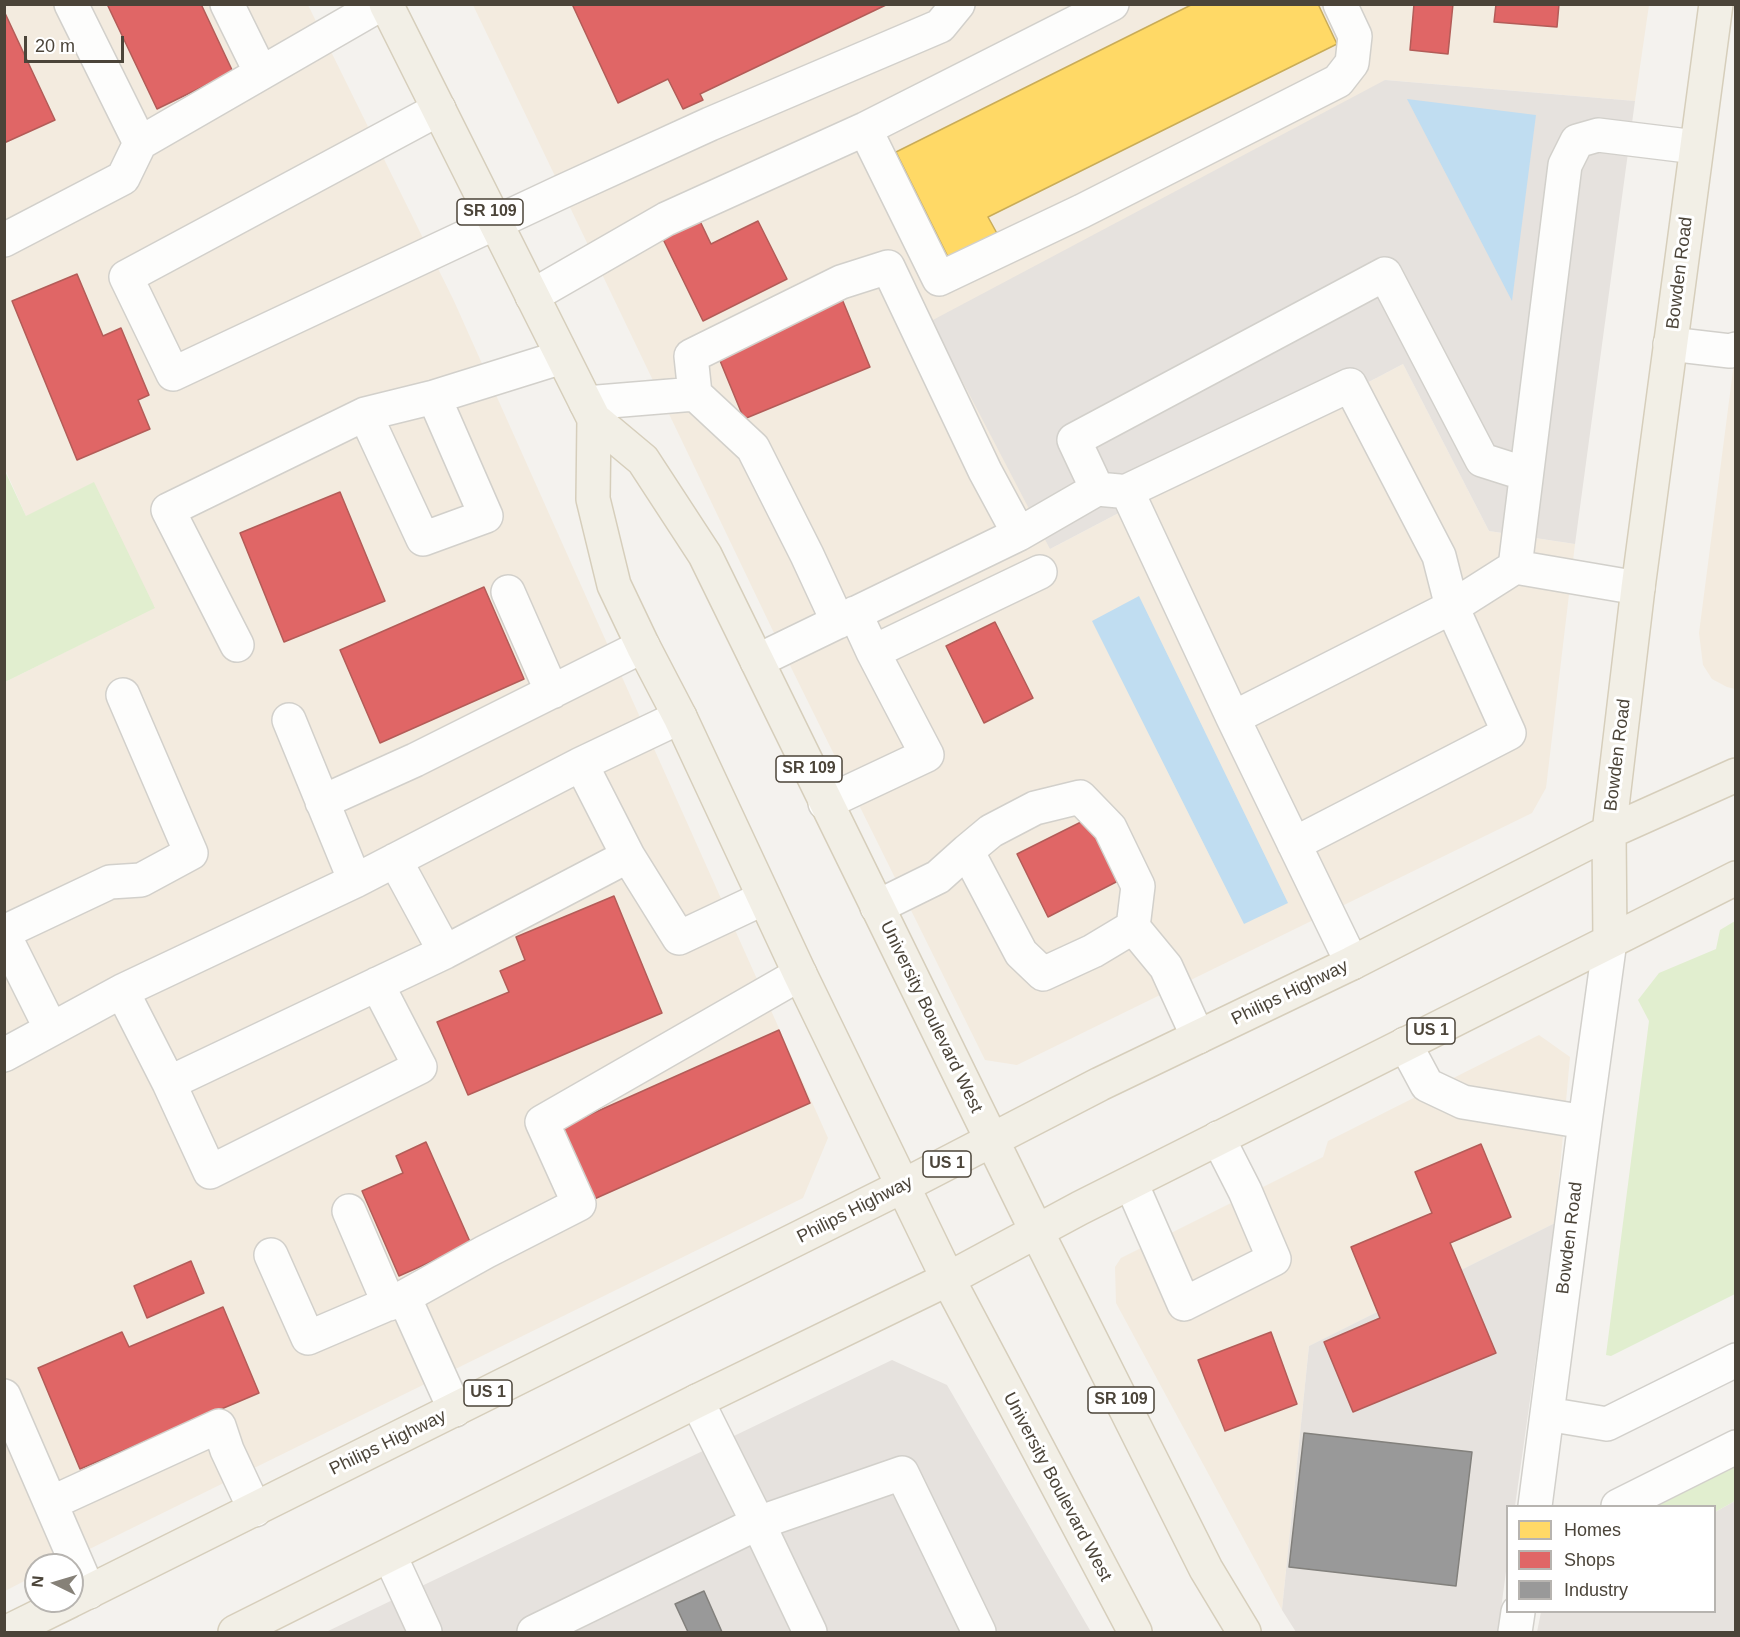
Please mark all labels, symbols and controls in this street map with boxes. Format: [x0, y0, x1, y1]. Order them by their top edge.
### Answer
scale bar [27, 24, 128, 62]
text: 20 m [35, 36, 75, 56]
road number: SR 109 [457, 199, 523, 225]
street label: Bowden Road [1662, 216, 1698, 330]
street label: Bowden Road [1600, 698, 1636, 812]
road number: SR 109 [776, 756, 842, 782]
street label: University Boulevard West [875, 918, 987, 1116]
street label: Philips Highway [1228, 955, 1352, 1031]
road number: US 1 [1407, 1018, 1455, 1044]
road number: US 1 [923, 1151, 971, 1177]
street label: Philips Highway [793, 1172, 917, 1248]
street label: Bowden Road [1552, 1181, 1588, 1295]
road number: US 1 [464, 1380, 512, 1406]
road number: SR 109 [1088, 1387, 1154, 1413]
street label: University Boulevard West [998, 1389, 1116, 1585]
street label: Philips Highway [326, 1405, 450, 1481]
legend [1506, 1505, 1716, 1613]
text: Homes [1564, 1520, 1621, 1540]
text: Shops [1564, 1550, 1615, 1570]
north arrow [24, 1553, 84, 1613]
text: N [29, 1575, 47, 1588]
text: Industry [1564, 1580, 1628, 1600]

